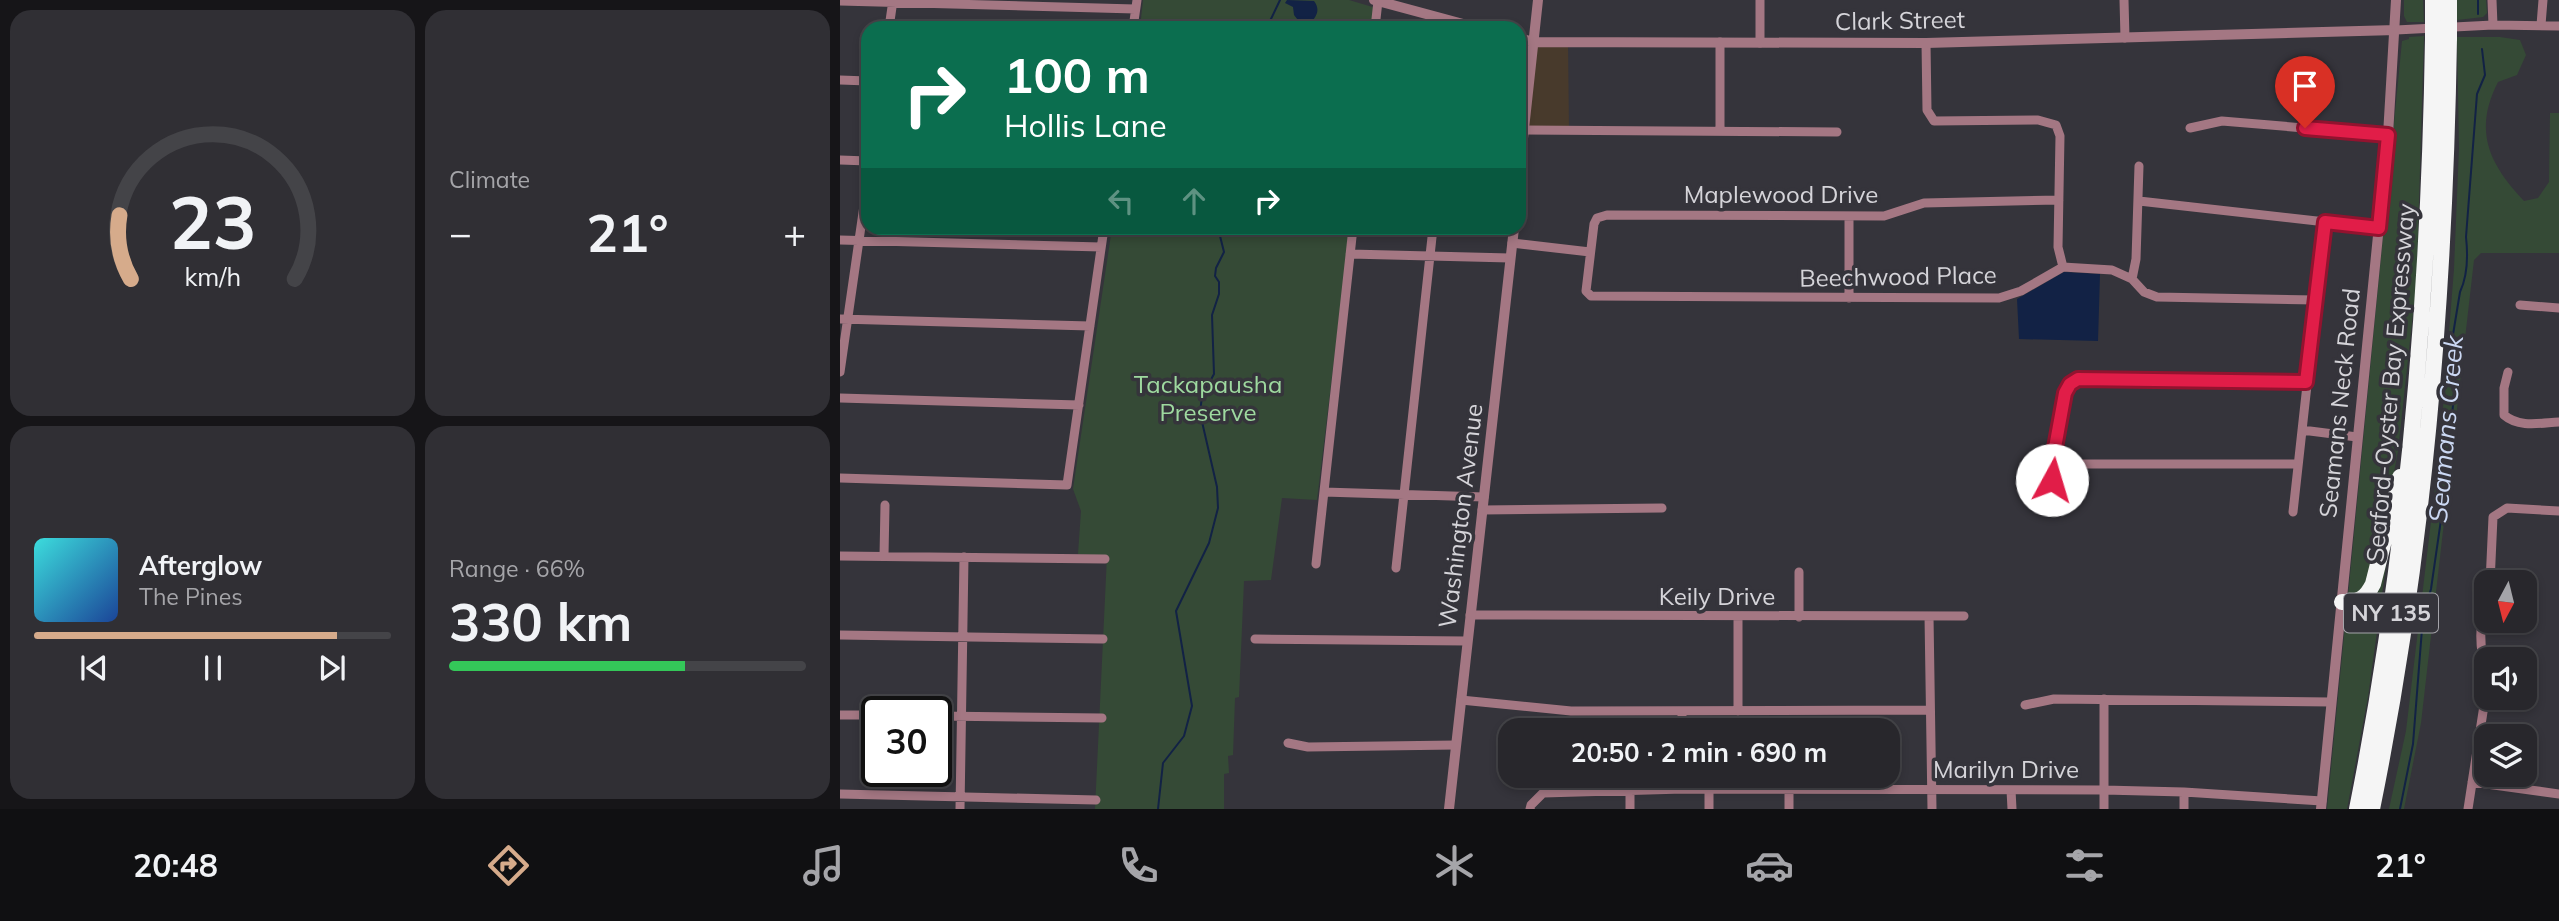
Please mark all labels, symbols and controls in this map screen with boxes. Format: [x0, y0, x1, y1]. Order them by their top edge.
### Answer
street label: Clark Street [1835, 4, 1965, 36]
text: 100 m [1004, 44, 1150, 105]
icon: right [889, 49, 980, 140]
pin [2275, 56, 2335, 128]
icon: arrive [2286, 67, 2324, 105]
text: Hollis Lane [1004, 105, 1167, 145]
text: Climate [449, 165, 530, 194]
text: 23 [169, 176, 256, 267]
street label: Maplewood Drive [1684, 179, 1878, 209]
icon: left [1102, 182, 1140, 220]
icon: ahead [1175, 182, 1213, 220]
icon: right [1248, 182, 1286, 220]
text: 21° [586, 200, 669, 265]
street label: Seaford-Oyster Bay Expressway [2359, 202, 2421, 564]
text: − [449, 209, 472, 257]
text: + [783, 209, 806, 257]
street label: Beechwood Place [1799, 259, 1997, 293]
text: km/h [184, 261, 241, 292]
street label: Seamans Neck Road [2312, 287, 2366, 519]
water label: Seamans Creek [2421, 333, 2470, 524]
park label: Tackapausha Preserve [1134, 369, 1282, 427]
street label: Washington Avenue [1431, 402, 1489, 630]
position arrow [2015, 443, 2089, 517]
text: Afterglow [139, 549, 262, 582]
text: Range · 66% [449, 554, 585, 583]
north arrow [2474, 570, 2538, 634]
map controls [2474, 570, 2537, 787]
street label: Keily Drive [1659, 581, 1775, 611]
text: The Pines [139, 582, 243, 611]
text: 330 km [449, 589, 632, 654]
road number: NY 135 [2344, 594, 2438, 632]
button: sound [2474, 647, 2537, 710]
icon: previous [75, 649, 113, 687]
icon: pause [194, 649, 232, 687]
icon: next [313, 649, 351, 687]
speed limit sign: 30 [861, 696, 952, 787]
button: layers [2474, 724, 2537, 787]
text: 20:50 · 2 min · 690 m [1571, 736, 1827, 769]
street label: Marilyn Drive [1933, 754, 2079, 784]
icon: directions [484, 841, 533, 890]
icon: music [799, 841, 848, 890]
icon: phone [1114, 841, 1163, 890]
icon: climate [1430, 841, 1479, 890]
icon: car [1745, 841, 1794, 890]
icon: filters [2060, 841, 2109, 890]
text: 20:48 [133, 845, 218, 885]
text: 21° [2375, 845, 2426, 885]

